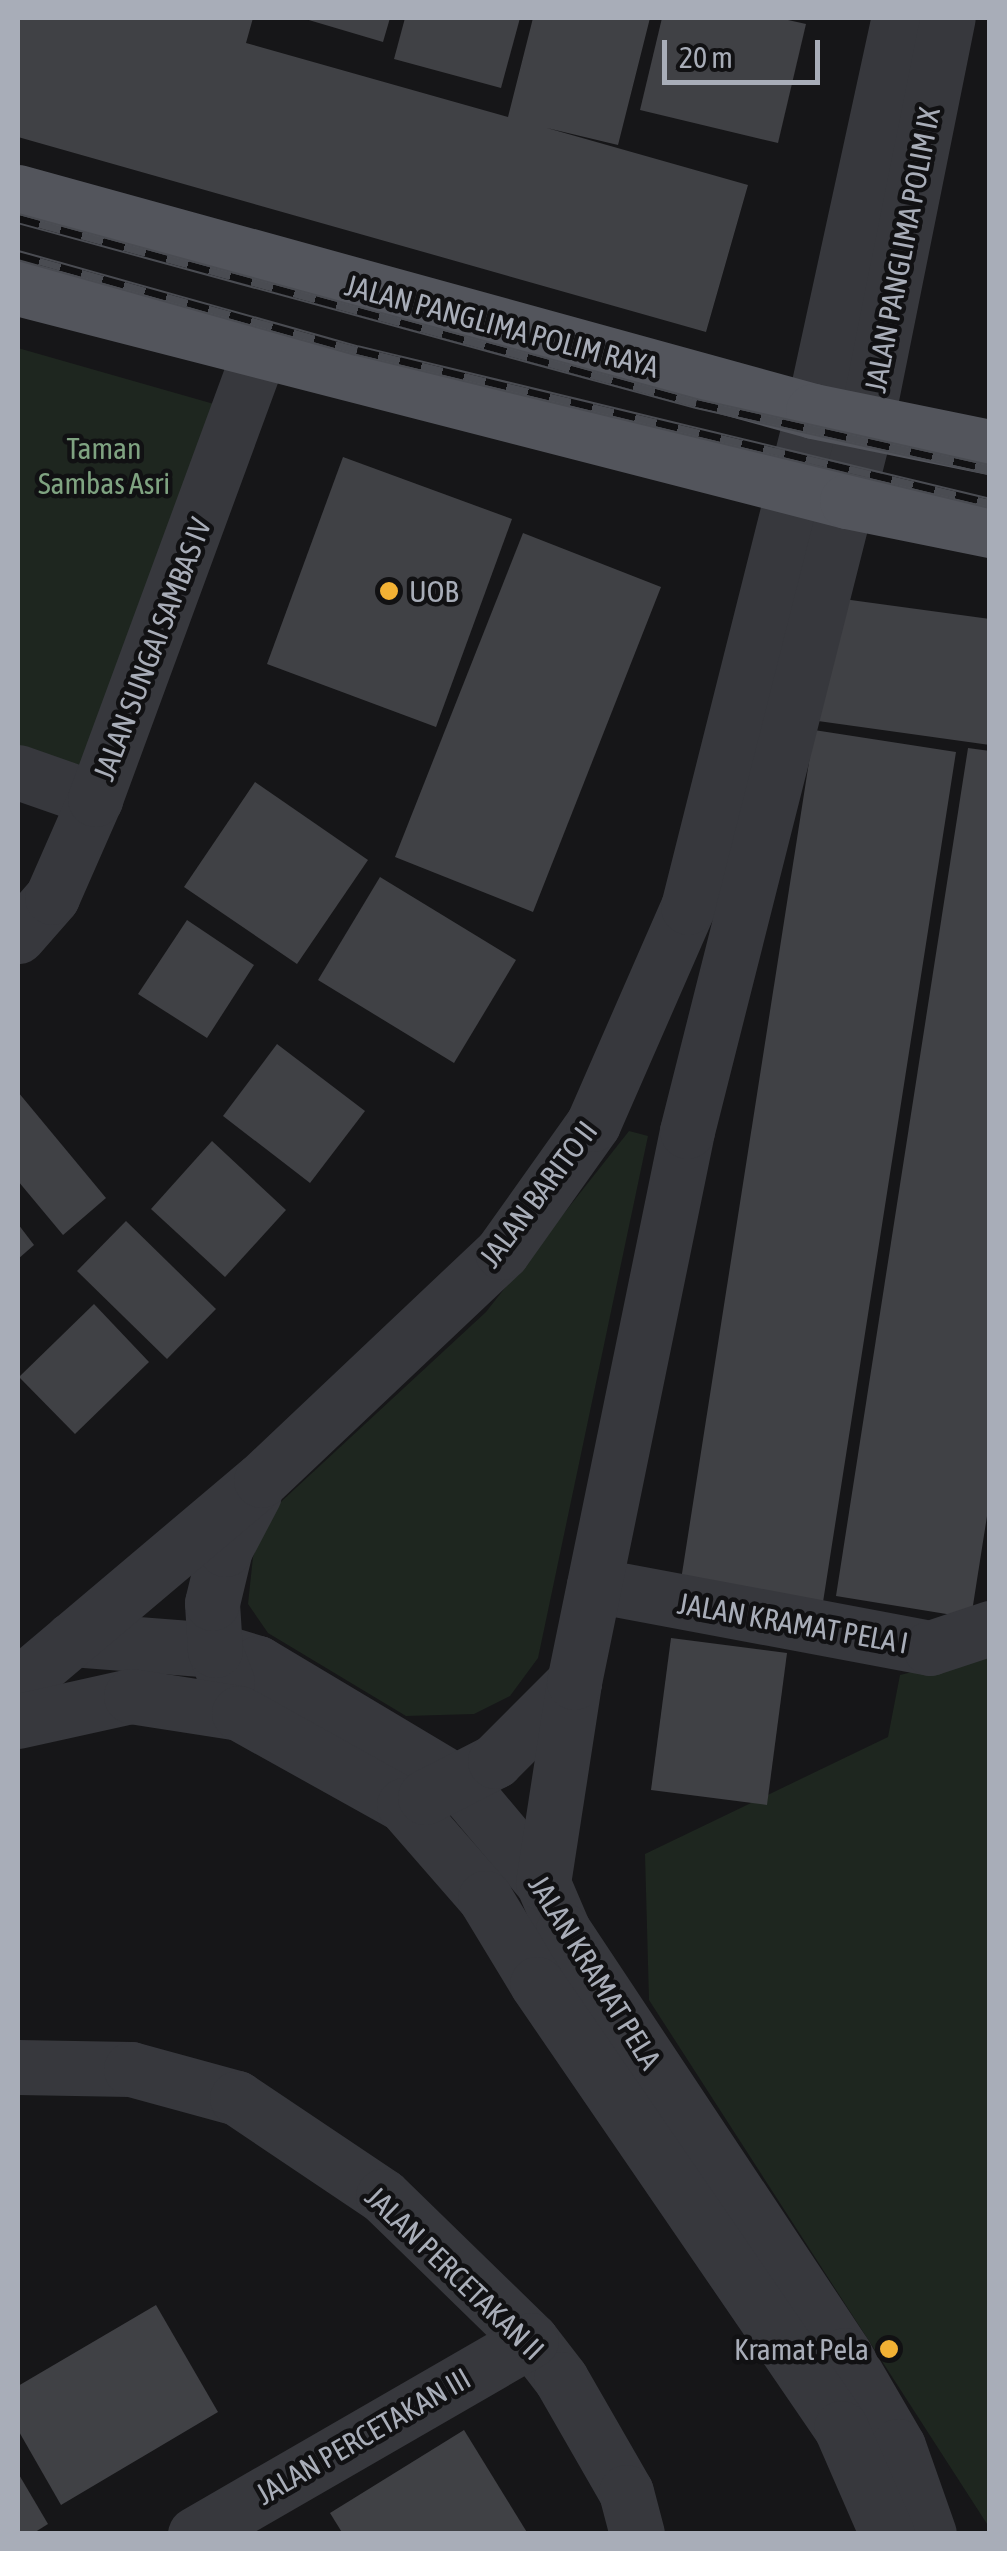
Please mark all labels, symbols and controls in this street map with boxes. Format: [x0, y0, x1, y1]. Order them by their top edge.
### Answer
scale bar [667, 20, 824, 82]
text: 20 m [679, 40, 733, 74]
street label: JALAN PANGLIMA POLIM IX [857, 105, 947, 395]
street label: JALAN PANGLIMA POLIM RAYA [341, 267, 663, 385]
park label: Taman Sambas Asri [38, 430, 170, 500]
street label: JALAN SUNGAI SAMBAS IV [85, 513, 219, 785]
place label: UOB [409, 573, 458, 609]
marker: UOB [378, 580, 400, 602]
street label: JALAN BARITO II [471, 1114, 605, 1274]
street label: JALAN KRAMAT PELA I [675, 1585, 911, 1661]
street label: JALAN KRAMAT PELA [521, 1869, 669, 2075]
street label: JALAN PERCETAKAN II [358, 2179, 552, 2367]
place label: Kramat Pela [734, 2331, 869, 2367]
marker: Kramat Pela [878, 2338, 900, 2360]
street label: JALAN PERCETAKAN III [249, 2360, 477, 2512]

